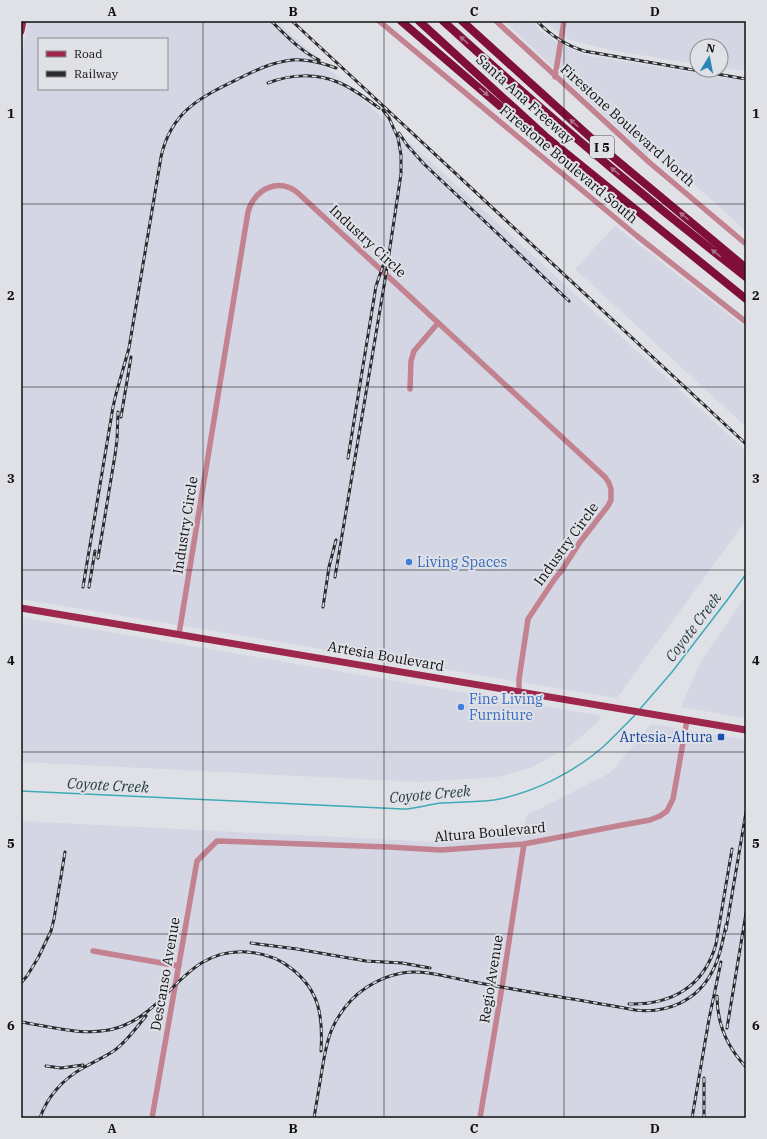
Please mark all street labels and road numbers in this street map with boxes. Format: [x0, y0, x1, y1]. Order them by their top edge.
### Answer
street label: Santa Ana Freeway [472, 50, 578, 148]
street label: Firestone Boulevard North [557, 60, 699, 190]
street label: Firestone Boulevard South [496, 101, 642, 227]
road number: I 5 [590, 136, 614, 158]
street label: Industry Circle [326, 201, 410, 281]
street label: Industry Circle [168, 475, 202, 575]
street label: Industry Circle [530, 499, 602, 589]
street label: Artesia Boulevard [326, 637, 446, 675]
street label: Altura Boulevard [434, 818, 547, 846]
street label: Descanso Avenue [146, 916, 184, 1032]
street label: Regio Avenue [475, 934, 507, 1024]

